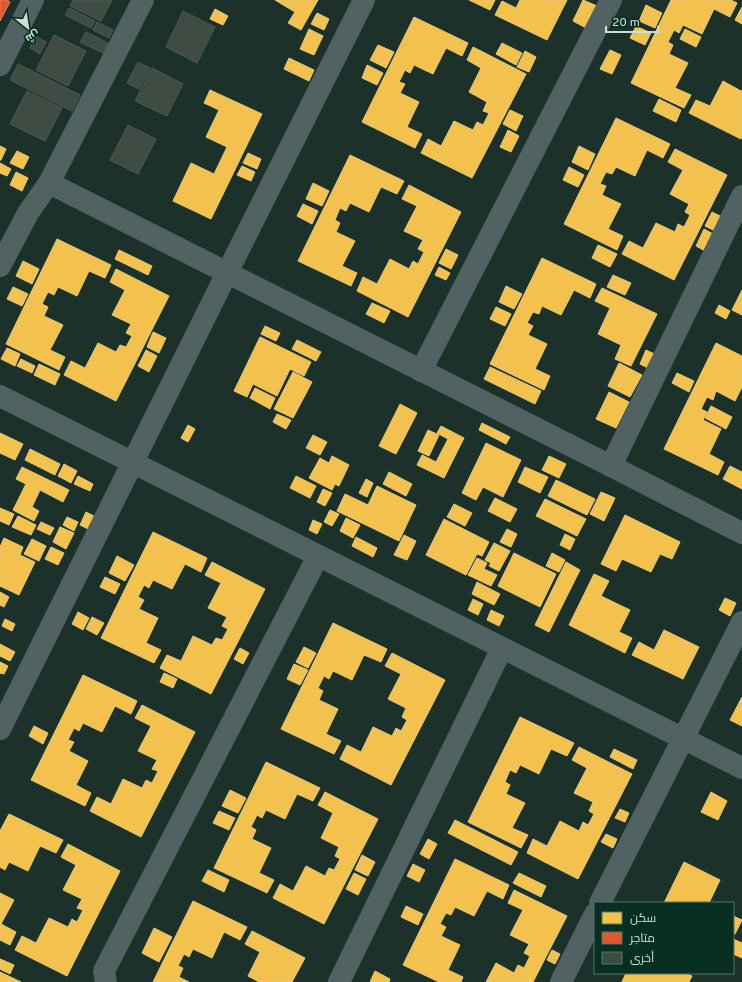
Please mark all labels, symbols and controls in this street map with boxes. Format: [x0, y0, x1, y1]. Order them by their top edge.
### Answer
north arrow [8, 8, 48, 48]
scale bar [606, 8, 658, 34]
text: 20 m [612, 15, 640, 31]
text: ش [23, 26, 42, 45]
legend [594, 902, 734, 974]
text: سكن [630, 911, 656, 927]
text: متاجر [629, 931, 655, 947]
text: أخرى [630, 950, 654, 967]

